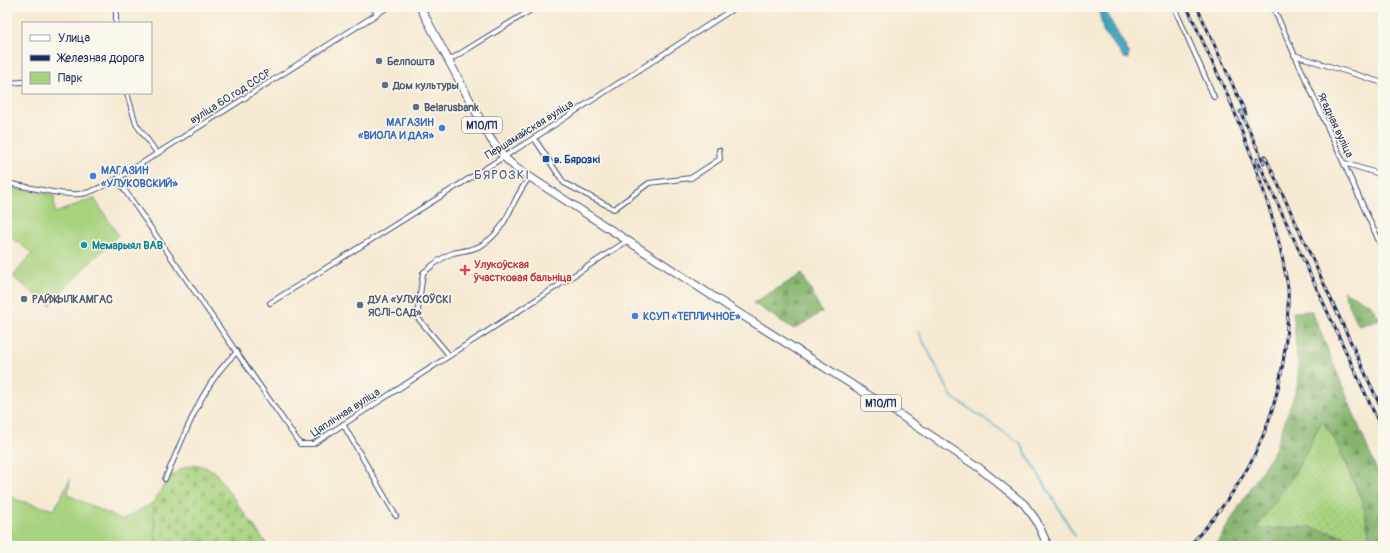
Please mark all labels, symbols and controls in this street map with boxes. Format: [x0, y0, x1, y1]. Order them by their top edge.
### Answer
legend [22, 22, 152, 94]
text: Улица [58, 31, 90, 46]
text: Железная дорога [56, 51, 145, 66]
place label: Белпошта [387, 55, 435, 68]
marker: Белпошта [374, 56, 384, 66]
street label: вуліца 60 год СССР [187, 66, 274, 127]
text: Парк [58, 71, 83, 86]
place label: Дом культуры [392, 79, 459, 92]
marker: Дом культуры [380, 80, 390, 90]
street label: Ягадная вуліца [1315, 91, 1356, 160]
street label: Першамайская вуліца [483, 97, 576, 162]
place label: Belarusbank [424, 101, 479, 114]
marker: Belarusbank [411, 102, 421, 112]
place label: МАГАЗИН «ВИОЛА И ДАЯ» [357, 116, 434, 142]
road number: М10/П1 [462, 117, 502, 133]
marker: МАГАЗИН «ВИОЛА И ДАЯ» [437, 123, 447, 133]
place label: в. Бярозкі [554, 153, 600, 166]
marker: в. Бярозкі [541, 154, 551, 164]
place label: МАГАЗИН «УЛУКОВСКИЙ» [100, 164, 178, 190]
district label: БЯРОЗКІ [474, 167, 530, 183]
marker: МАГАЗИН «УЛУКОВСКИЙ» [88, 171, 98, 181]
place label: Мемарыял ВАВ [92, 239, 163, 252]
marker: Мемарыял ВАВ [79, 240, 89, 250]
place label: Улукоўская ўчастковая бальніца [473, 258, 572, 284]
marker: Улукоўская ўчастковая бальніца [459, 264, 471, 276]
place label: РАЙЖЫЛКАМГАС [32, 293, 113, 306]
place label: ДУА «УЛУКОЎСКІ ЯСЛІ-САД» [367, 293, 452, 319]
marker: РАЙЖЫЛКАМГАС [19, 294, 29, 304]
marker: ДУА «УЛУКОЎСКІ ЯСЛІ-САД» [355, 300, 365, 310]
place label: КСУП «ТЕПЛИЧНОЕ» [643, 310, 741, 323]
marker: КСУП «ТЕПЛИЧНОЕ» [630, 311, 640, 321]
street label: Цяплічная вуліца [308, 385, 382, 440]
road number: М10/П1 [861, 395, 901, 411]

